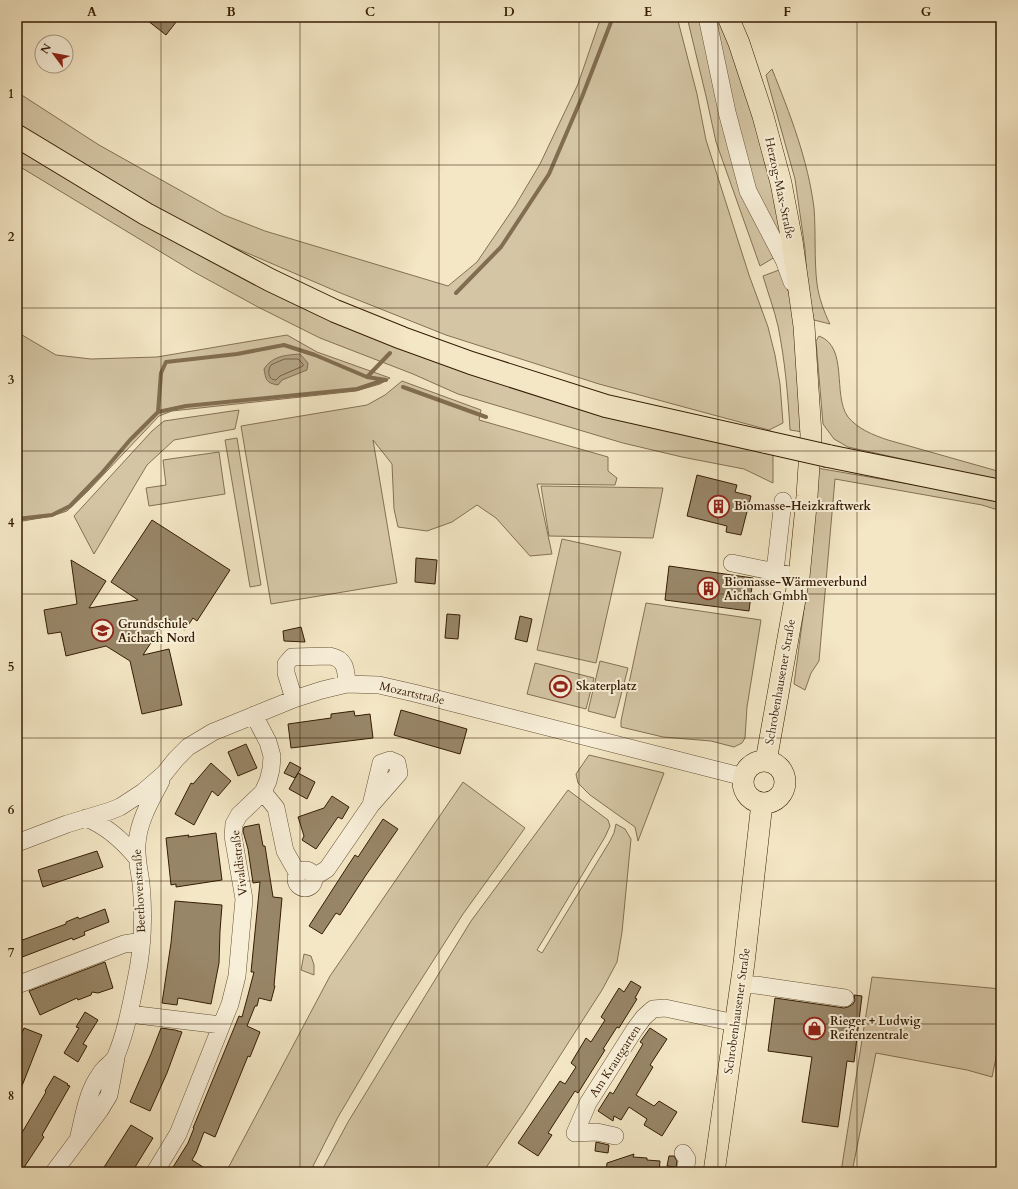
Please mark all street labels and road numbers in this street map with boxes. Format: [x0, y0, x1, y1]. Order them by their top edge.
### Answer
street label: Herzog-Max-Straße [761, 136, 799, 240]
street label: Schrobenhausener Straße [761, 618, 799, 746]
street label: Mozartstraße [378, 678, 446, 708]
street label: Vivaldistraße [227, 829, 251, 897]
street label: Beethovenstraße [129, 849, 149, 933]
street label: Schrobenhausener Straße [720, 947, 754, 1075]
street label: Am Krautgarten [586, 1022, 644, 1100]

